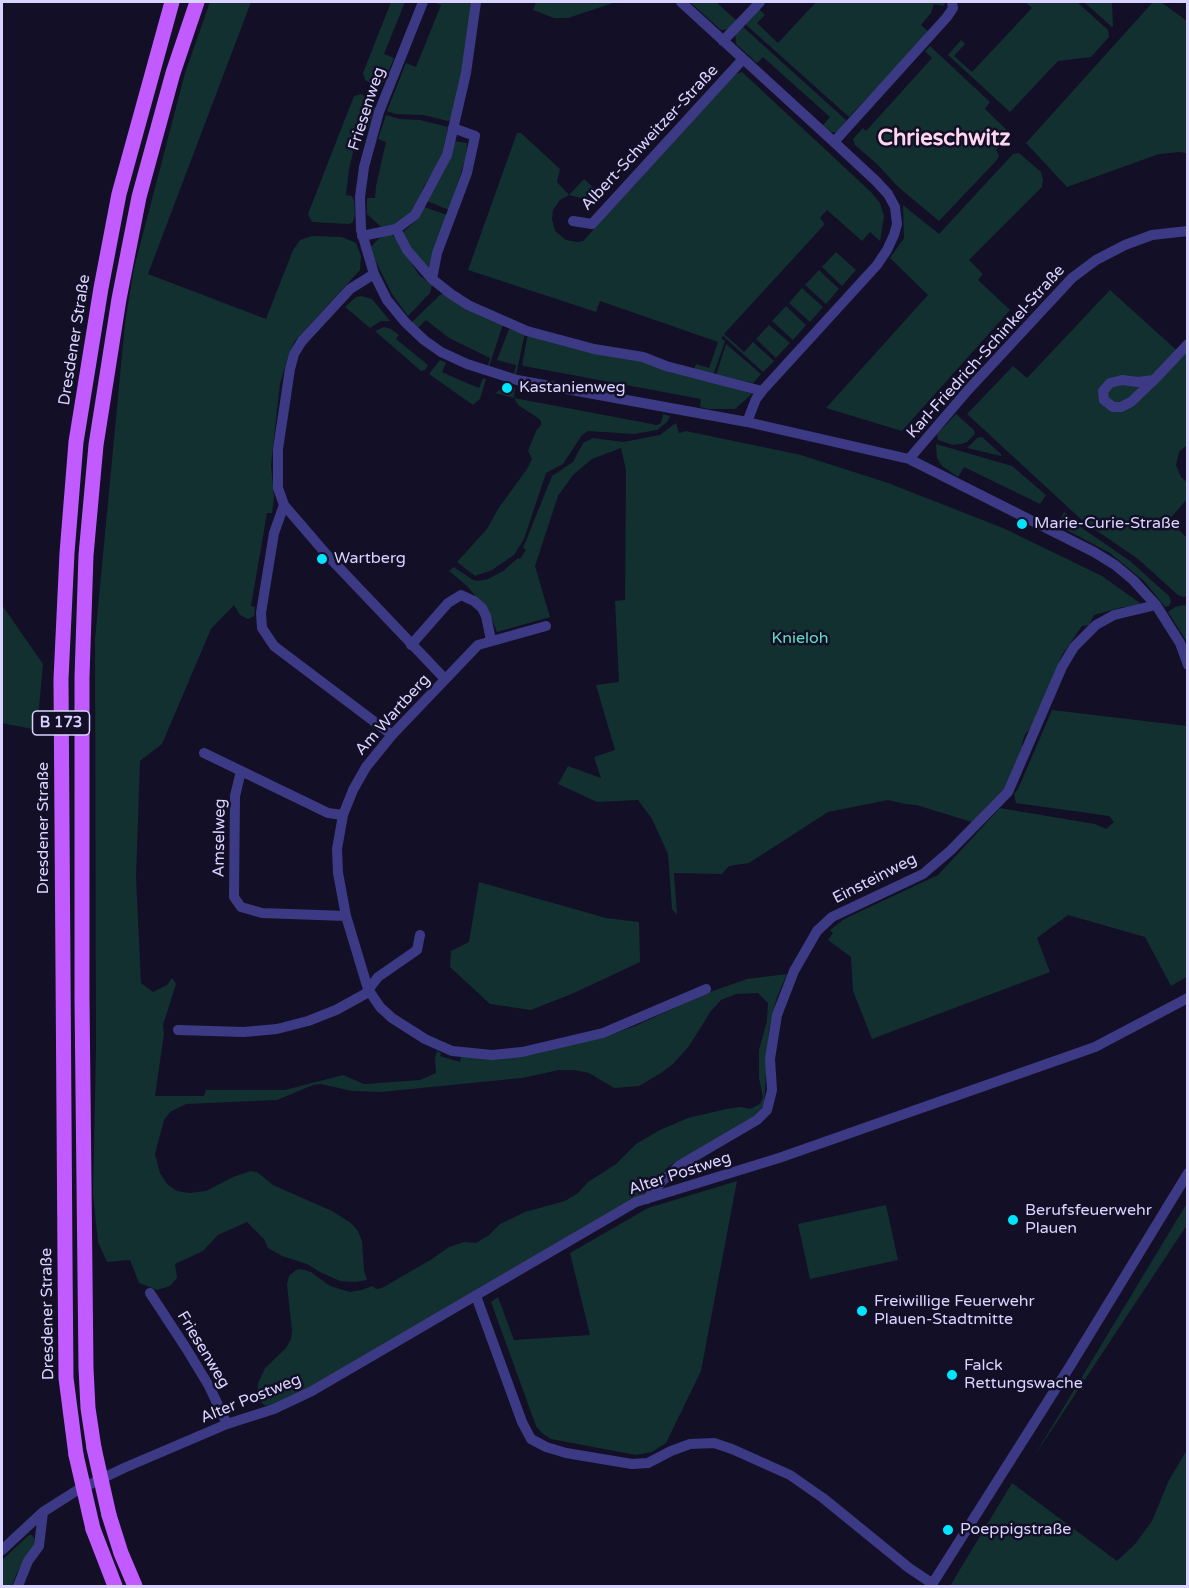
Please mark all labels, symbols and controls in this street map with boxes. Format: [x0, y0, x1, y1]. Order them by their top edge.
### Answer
street label: Albert-Schweitzer-Straße [577, 61, 723, 215]
street label: Friesenweg [345, 65, 389, 153]
district label: Chrieschwitz [878, 126, 1010, 152]
street label: Karl-Friedrich-Schinkel-Straße [903, 261, 1069, 443]
street label: Dresdener Straße [55, 273, 95, 407]
place label: Kastanienweg [519, 378, 626, 398]
marker: Kastanienweg [500, 381, 514, 395]
place label: Marie-Curie-Straße [1034, 514, 1180, 534]
marker: Marie-Curie-Straße [1015, 517, 1029, 531]
place label: Wartberg [334, 549, 406, 569]
marker: Wartberg [315, 552, 329, 566]
park label: Knieloh [772, 629, 828, 649]
street label: Am Wartberg [352, 670, 434, 760]
road number: B 173 [32, 711, 90, 735]
street label: Dresdener Straße [34, 762, 54, 894]
street label: Amselweg [210, 798, 230, 878]
street label: Einsteinweg [830, 850, 920, 908]
street label: Alter Postweg [626, 1148, 734, 1200]
place label: Berufsfeuerwehr Plauen [1025, 1201, 1152, 1239]
marker: Berufsfeuerwehr Plauen [1006, 1213, 1020, 1227]
street label: Dresdener Straße [37, 1248, 59, 1380]
place label: Freiwillige Feuerwehr Plauen-Stadtmitte [874, 1292, 1035, 1330]
marker: Freiwillige Feuerwehr Plauen-Stadtmitte [855, 1304, 869, 1318]
street label: Friesenweg [172, 1308, 234, 1392]
place label: Falck Rettungswache [964, 1356, 1083, 1394]
marker: Falck Rettungswache [945, 1368, 959, 1382]
street label: Alter Postweg [198, 1370, 304, 1428]
place label: Poeppigstraße [960, 1520, 1071, 1540]
marker: Poeppigstraße [941, 1523, 955, 1537]

